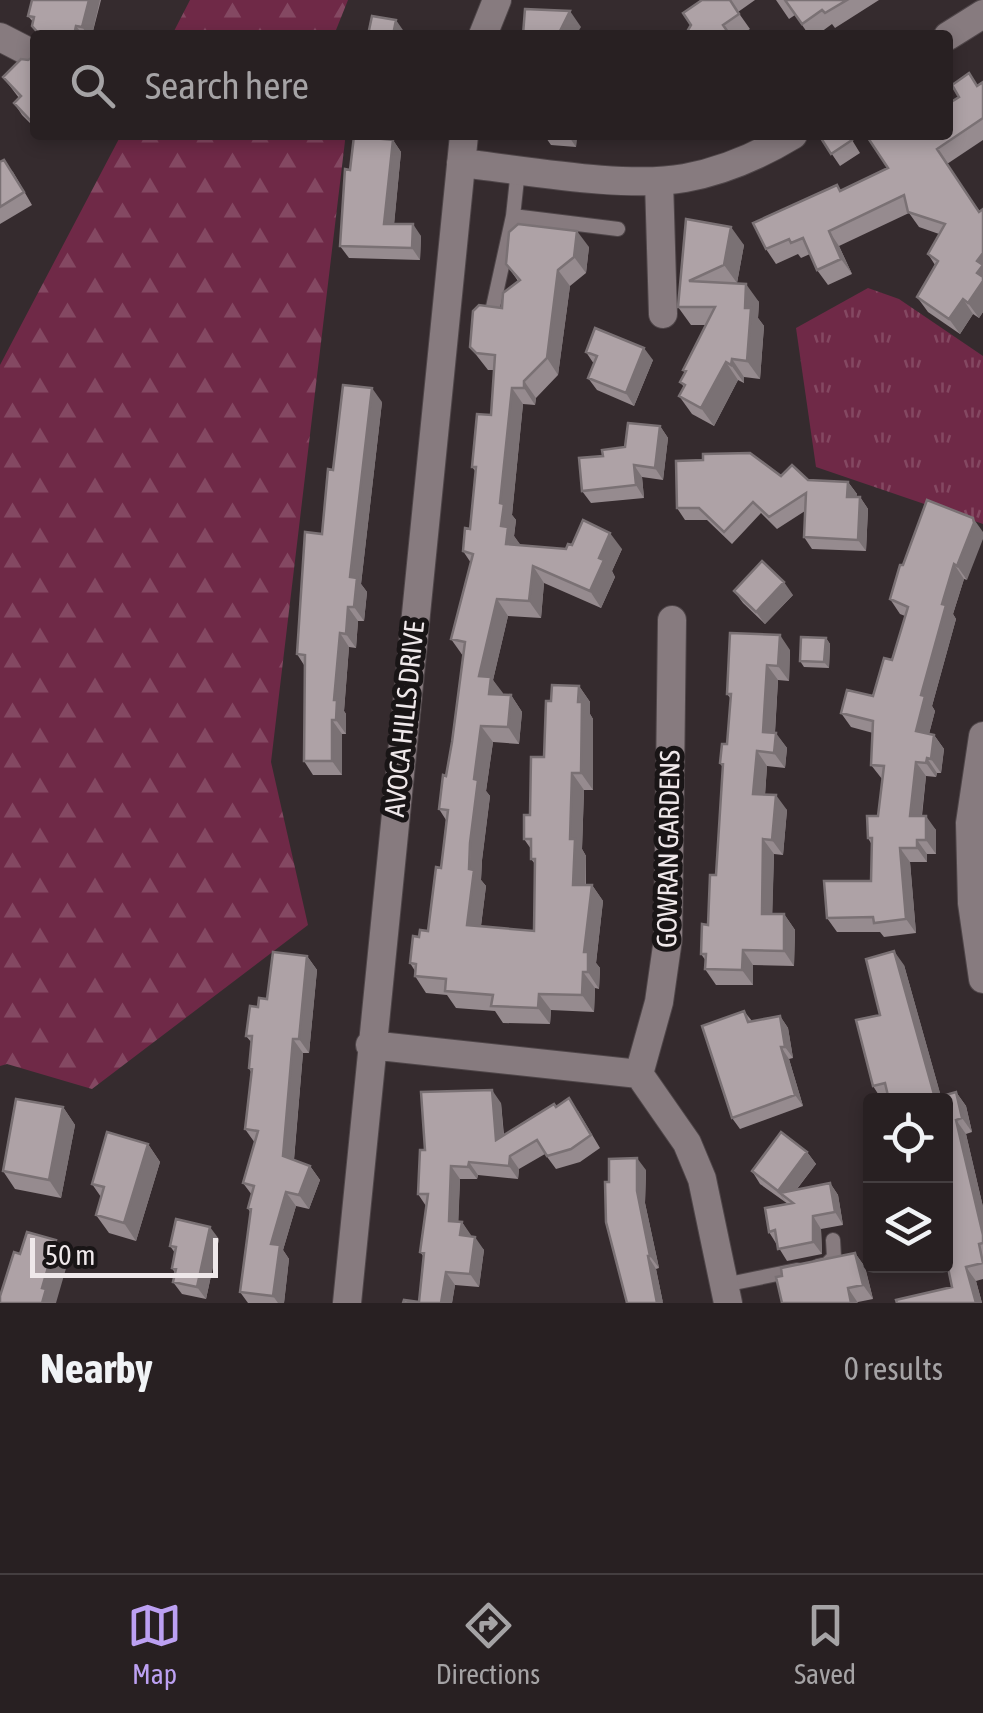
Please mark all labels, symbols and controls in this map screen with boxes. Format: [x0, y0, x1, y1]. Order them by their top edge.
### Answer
search box [30, 30, 953, 140]
icon: search [65, 58, 120, 113]
text: Search here [145, 64, 309, 107]
street label: AVOCA HILLS DRIVE [378, 620, 430, 818]
street label: GOWRAN GARDENS [650, 750, 686, 948]
map controls [863, 1093, 953, 1273]
button: locate [863, 1093, 953, 1183]
button: layers [863, 1183, 953, 1273]
scale bar [30, 1233, 218, 1278]
text: 50 m [45, 1239, 95, 1271]
text: Nearby [40, 1344, 153, 1392]
text: 0 results [844, 1350, 943, 1387]
tab: Map [127, 1598, 182, 1690]
tab: Directions [436, 1598, 540, 1690]
tab: Saved [794, 1598, 856, 1690]

